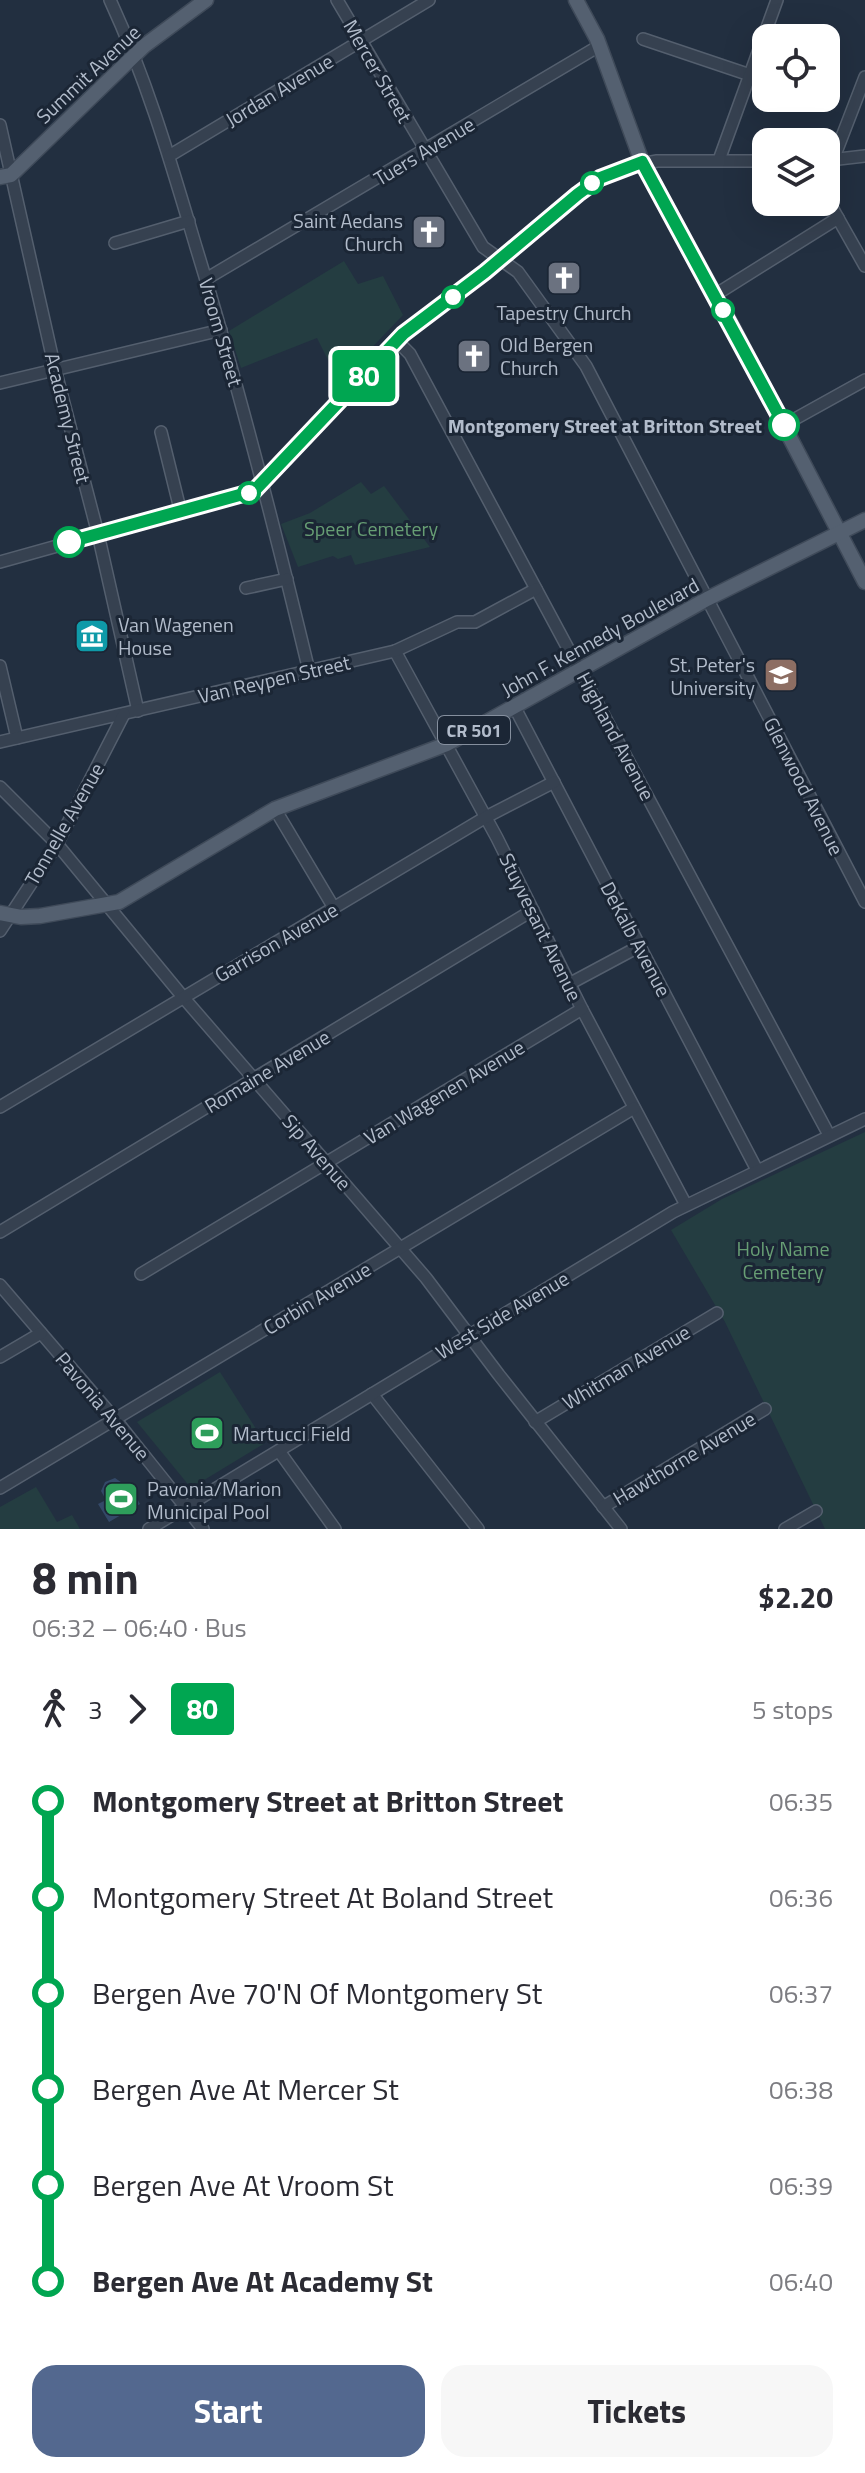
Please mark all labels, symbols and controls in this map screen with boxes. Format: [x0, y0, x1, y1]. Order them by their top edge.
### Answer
street label: Mercer Street [336, 13, 420, 129]
street label: Summit Avenue [29, 17, 147, 131]
map controls [752, 24, 840, 216]
button: locate [752, 24, 840, 112]
street label: Jordan Avenue [219, 46, 339, 134]
street label: Tuers Avenue [368, 109, 480, 193]
button: layers [752, 128, 840, 216]
unlabelled marker [581, 172, 603, 194]
place label: Saint Aedans Church [293, 205, 403, 259]
church icon: Saint Aedans Church [410, 213, 448, 251]
church icon: Tapestry Church [545, 259, 583, 297]
street label: Vroom Street [191, 274, 251, 390]
unlabelled marker [442, 286, 464, 308]
place label: Tapestry Church [496, 297, 632, 328]
unlabelled marker [712, 299, 734, 321]
place label: Old Bergen Church [500, 329, 593, 383]
church icon: Old Bergen Church [455, 337, 493, 375]
street label: Academy Street [37, 350, 99, 486]
line badge: 80 [328, 350, 400, 402]
text: 80 [348, 354, 380, 397]
place label: Montgomery Street at Britton Street [448, 410, 762, 441]
marker: Montgomery Street at Britton Street [769, 410, 799, 440]
unlabelled marker [238, 482, 260, 504]
park label: Speer Cemetery [304, 513, 438, 544]
unlabelled marker [54, 527, 84, 557]
street label: John F. Kennedy Boulevard [495, 570, 705, 704]
place label: Van Wagenen House [118, 609, 234, 663]
museum icon: Van Wagenen House [73, 617, 111, 655]
street label: Van Reypen Street [195, 646, 353, 712]
place label: St. Peter's University [669, 649, 755, 703]
school or university icon: St. Peter's University [762, 656, 800, 694]
street label: Highland Avenue [569, 666, 663, 806]
street label: Glenwood Avenue [756, 711, 852, 861]
road number: CR 501 [438, 716, 510, 744]
street label: Tonnelle Avenue [16, 757, 112, 891]
street label: Stuyvesant Avenue [492, 848, 590, 1006]
street label: DeKalb Avenue [593, 876, 679, 1002]
street label: Garrison Avenue [208, 894, 344, 990]
street label: Romaine Avenue [198, 1021, 336, 1121]
street label: Van Wagenen Avenue [358, 1032, 530, 1152]
street label: Sip Avenue [275, 1107, 359, 1197]
park label: Holy Name Cemetery [737, 1233, 830, 1287]
street label: Corbin Avenue [257, 1254, 377, 1342]
street label: West Side Avenue [429, 1263, 575, 1367]
street label: Whitman Avenue [556, 1317, 696, 1417]
street label: Pavonia Avenue [48, 1345, 158, 1467]
street label: Hawthorne Avenue [607, 1403, 761, 1513]
sports icon: Martucci Field [188, 1414, 226, 1452]
place label: Martucci Field [233, 1418, 351, 1449]
place label: Pavonia/Marion Municipal Pool [147, 1473, 281, 1527]
sports icon: Pavonia/Marion Municipal Pool [102, 1480, 140, 1518]
text: 8 min [32, 1544, 139, 1611]
text: $2.20 [758, 1574, 833, 1620]
text: 06:32 – 06:40 · Bus [32, 1608, 247, 1647]
icon: walk [32, 1687, 76, 1731]
icon: forward [115, 1687, 159, 1731]
text: 80 [187, 1687, 218, 1730]
text: 3 [88, 1690, 103, 1729]
text: 5 stops [752, 1690, 833, 1729]
text: Montgomery Street at Britton Street [92, 1778, 563, 1824]
text: 06:35 [769, 1782, 833, 1821]
text: Montgomery Street At Boland Street [92, 1874, 553, 1920]
text: 06:36 [769, 1878, 833, 1917]
text: Bergen Ave 70'N Of Montgomery St [92, 1970, 542, 2016]
text: 06:37 [769, 1974, 833, 2013]
text: Bergen Ave At Mercer St [92, 2066, 399, 2112]
text: 06:38 [769, 2070, 833, 2109]
text: Bergen Ave At Vroom St [92, 2162, 394, 2208]
text: 06:39 [769, 2166, 833, 2205]
text: Bergen Ave At Academy St [92, 2258, 433, 2304]
text: 06:40 [769, 2262, 833, 2301]
button: Start [32, 2365, 425, 2457]
button: Tickets [441, 2365, 833, 2457]

